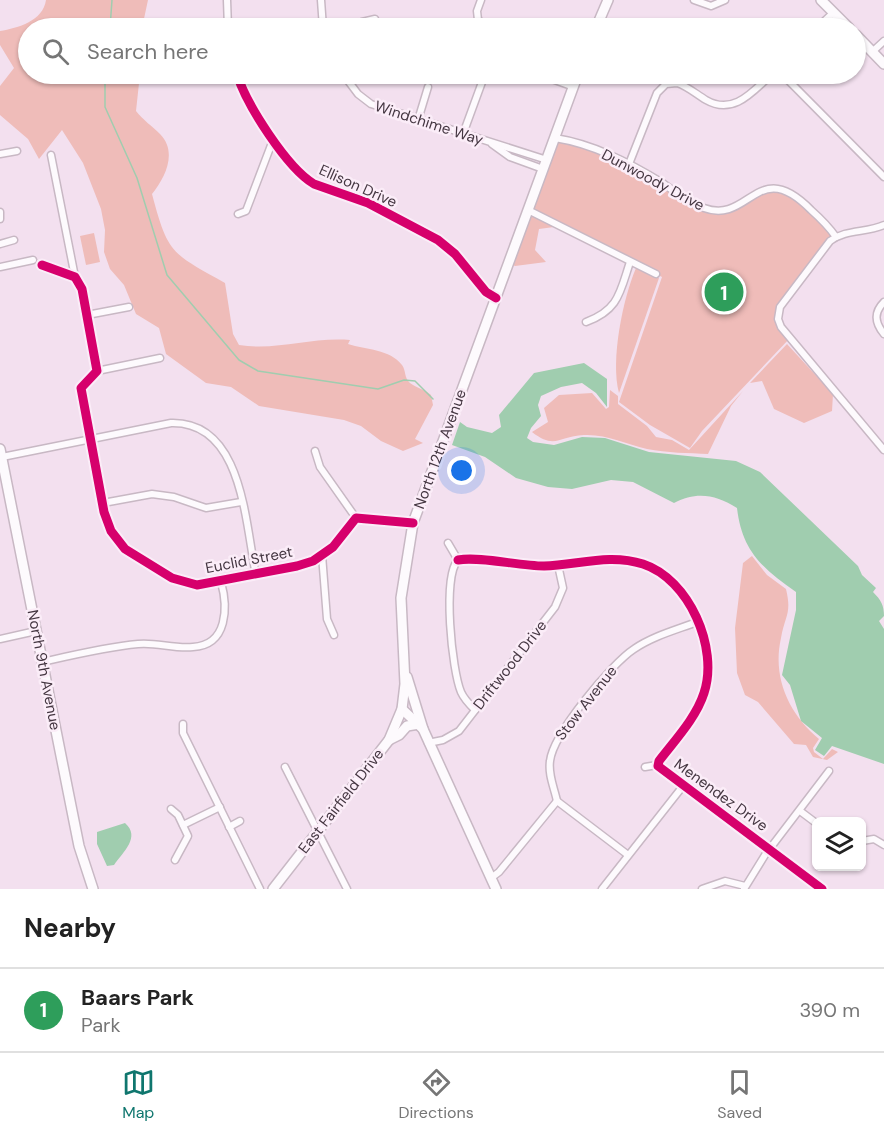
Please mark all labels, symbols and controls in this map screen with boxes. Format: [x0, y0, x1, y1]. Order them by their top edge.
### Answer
search box [18, 18, 866, 84]
icon: search [39, 35, 72, 68]
text: Search here [87, 37, 208, 66]
street label: Windchime Way [372, 96, 486, 150]
street label: Dunwoody Drive [598, 144, 708, 216]
street label: Ellison Drive [316, 160, 400, 212]
pin: 1 [704, 270, 744, 314]
street label: North 12th Avenue [409, 386, 471, 512]
your location [447, 456, 476, 485]
street label: Euclid Street [204, 542, 294, 578]
street label: North 9th Avenue [23, 608, 65, 732]
street label: Driftwood Drive [469, 616, 551, 714]
street label: Stow Avenue [551, 662, 621, 744]
street label: East Fairfield Drive [294, 745, 388, 857]
street label: Menendez Drive [670, 754, 772, 836]
map controls [812, 817, 866, 871]
button: layers [812, 817, 866, 871]
text: Nearby [24, 911, 116, 945]
text: Baars Park [81, 983, 194, 1012]
text: 1 [40, 997, 47, 1023]
text: 390 m [799, 997, 860, 1023]
text: Park [81, 1012, 121, 1038]
tab: Map [122, 1066, 155, 1123]
tab: Directions [398, 1066, 474, 1123]
tab: Saved [717, 1066, 762, 1123]

